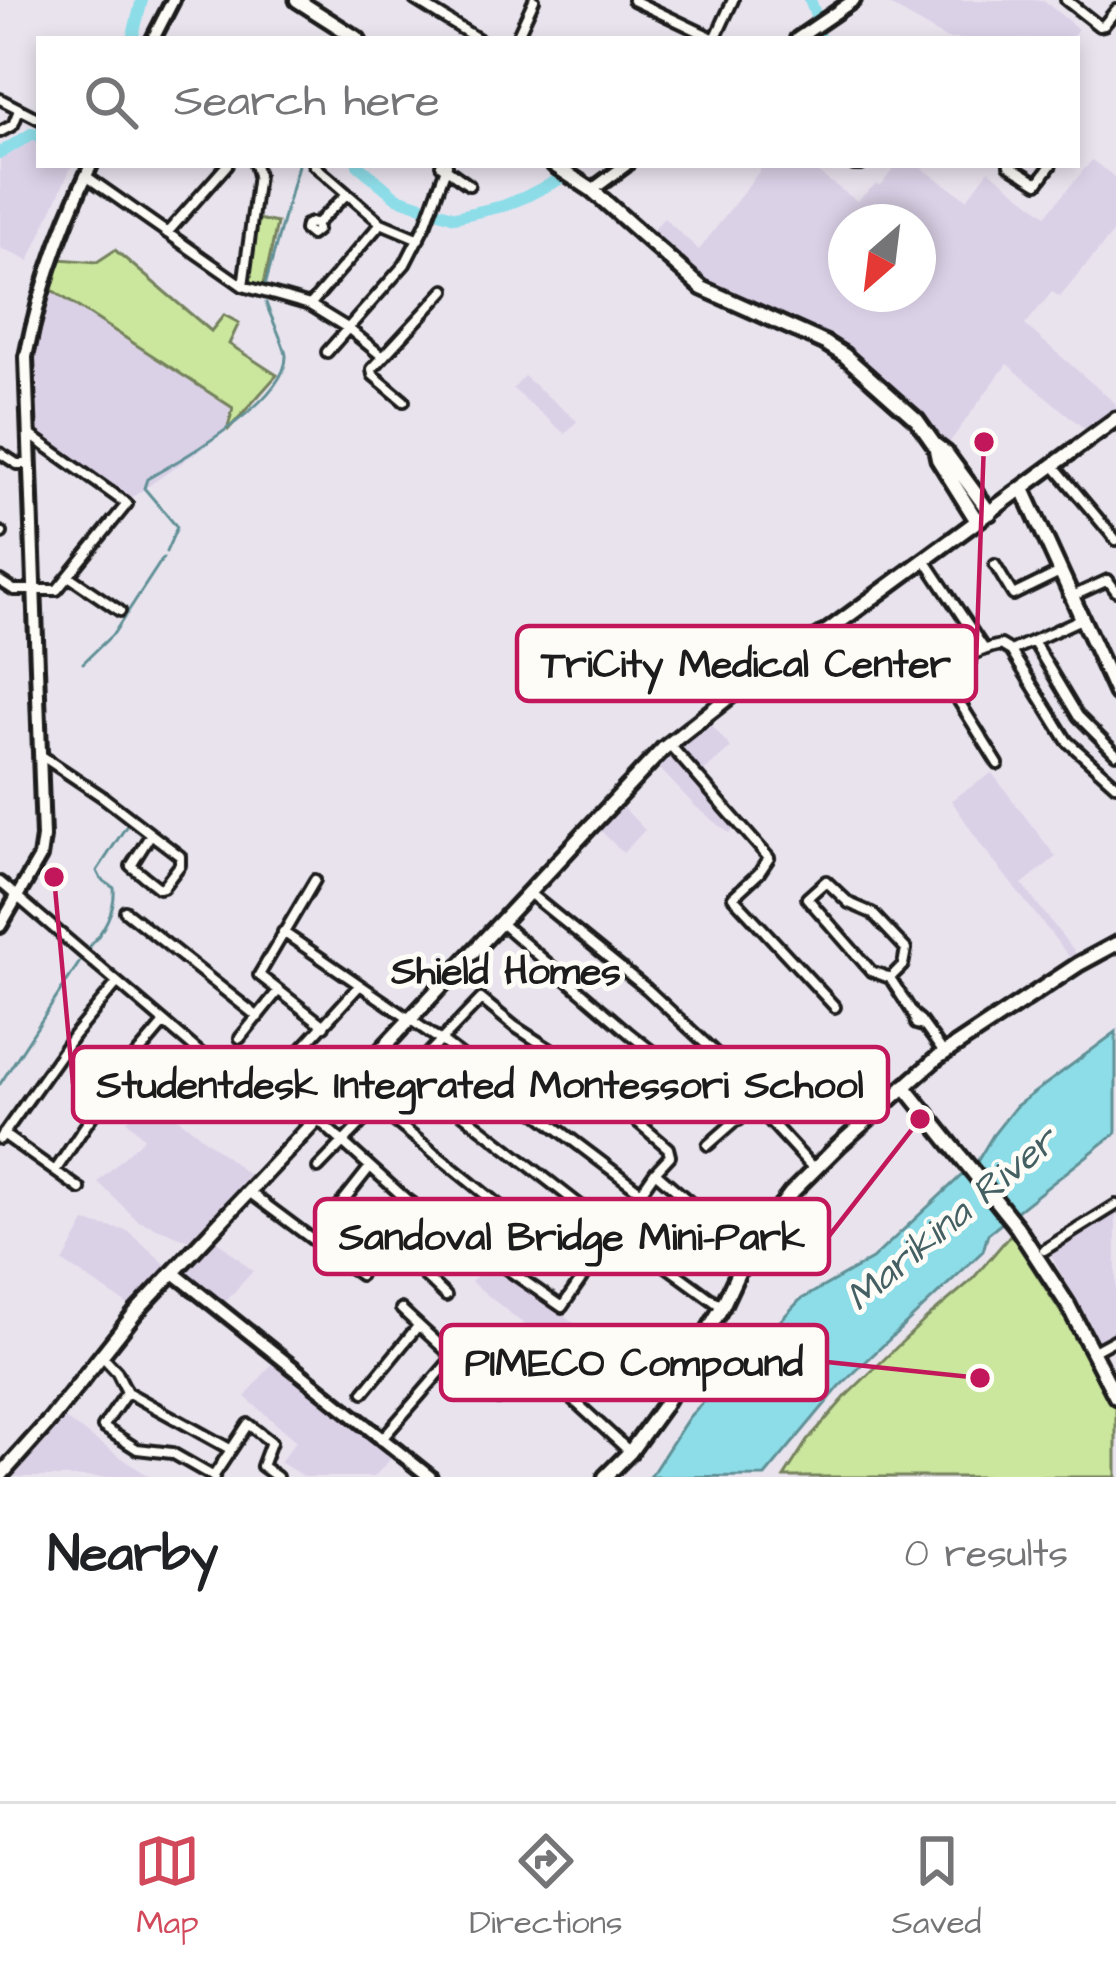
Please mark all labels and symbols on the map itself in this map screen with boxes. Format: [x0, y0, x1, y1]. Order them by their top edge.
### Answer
north arrow [828, 204, 936, 312]
callout: TriCity Medical Center [517, 626, 976, 701]
text: TriCity Medical Center [540, 639, 952, 695]
district label: Shield Homes [390, 946, 621, 1000]
callout: Studentdesk Integrated Montessori School [73, 1047, 888, 1122]
text: Studentdesk Integrated Montessori School [95, 1060, 864, 1115]
water label: Marikina River [835, 1113, 1072, 1325]
callout: Sandoval Bridge Mini-Park [315, 1199, 829, 1274]
text: Sandoval Bridge Mini-Park [338, 1212, 805, 1267]
callout: PIMECO Compound [441, 1325, 827, 1400]
text: PIMECO Compound [465, 1338, 803, 1392]

